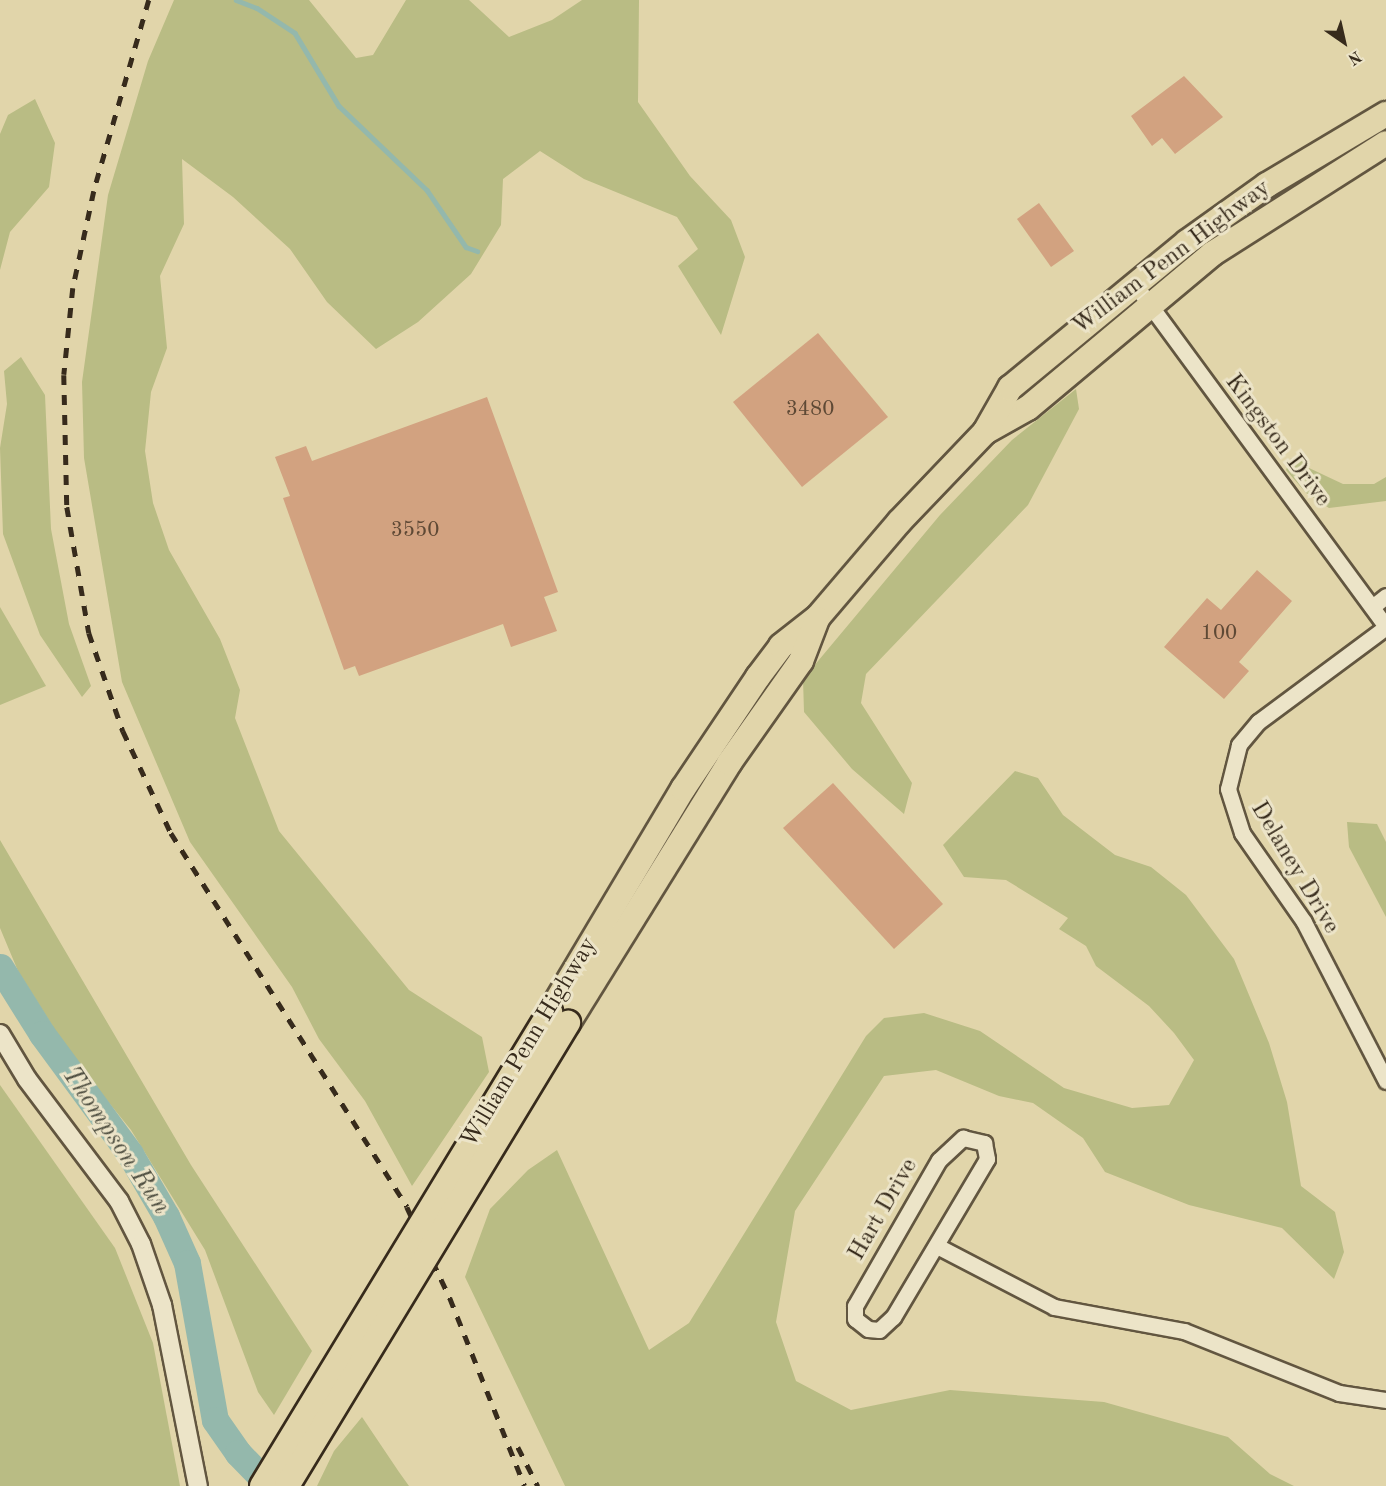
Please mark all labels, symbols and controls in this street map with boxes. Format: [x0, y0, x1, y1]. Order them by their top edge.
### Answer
north arrow [1314, 12, 1374, 72]
text: N [1345, 47, 1364, 67]
street label: William Penn Highway [1067, 174, 1277, 342]
street label: Kingston Drive [1218, 369, 1336, 513]
house number: 3480 [786, 397, 834, 423]
house number: 3550 [391, 518, 439, 544]
house number: 100 [1201, 621, 1237, 647]
street label: Delaney Drive [1243, 797, 1345, 939]
street label: William Penn Highway [456, 933, 604, 1153]
water label: Thompson Run [54, 1061, 176, 1221]
street label: Hart Drive [843, 1154, 925, 1266]

